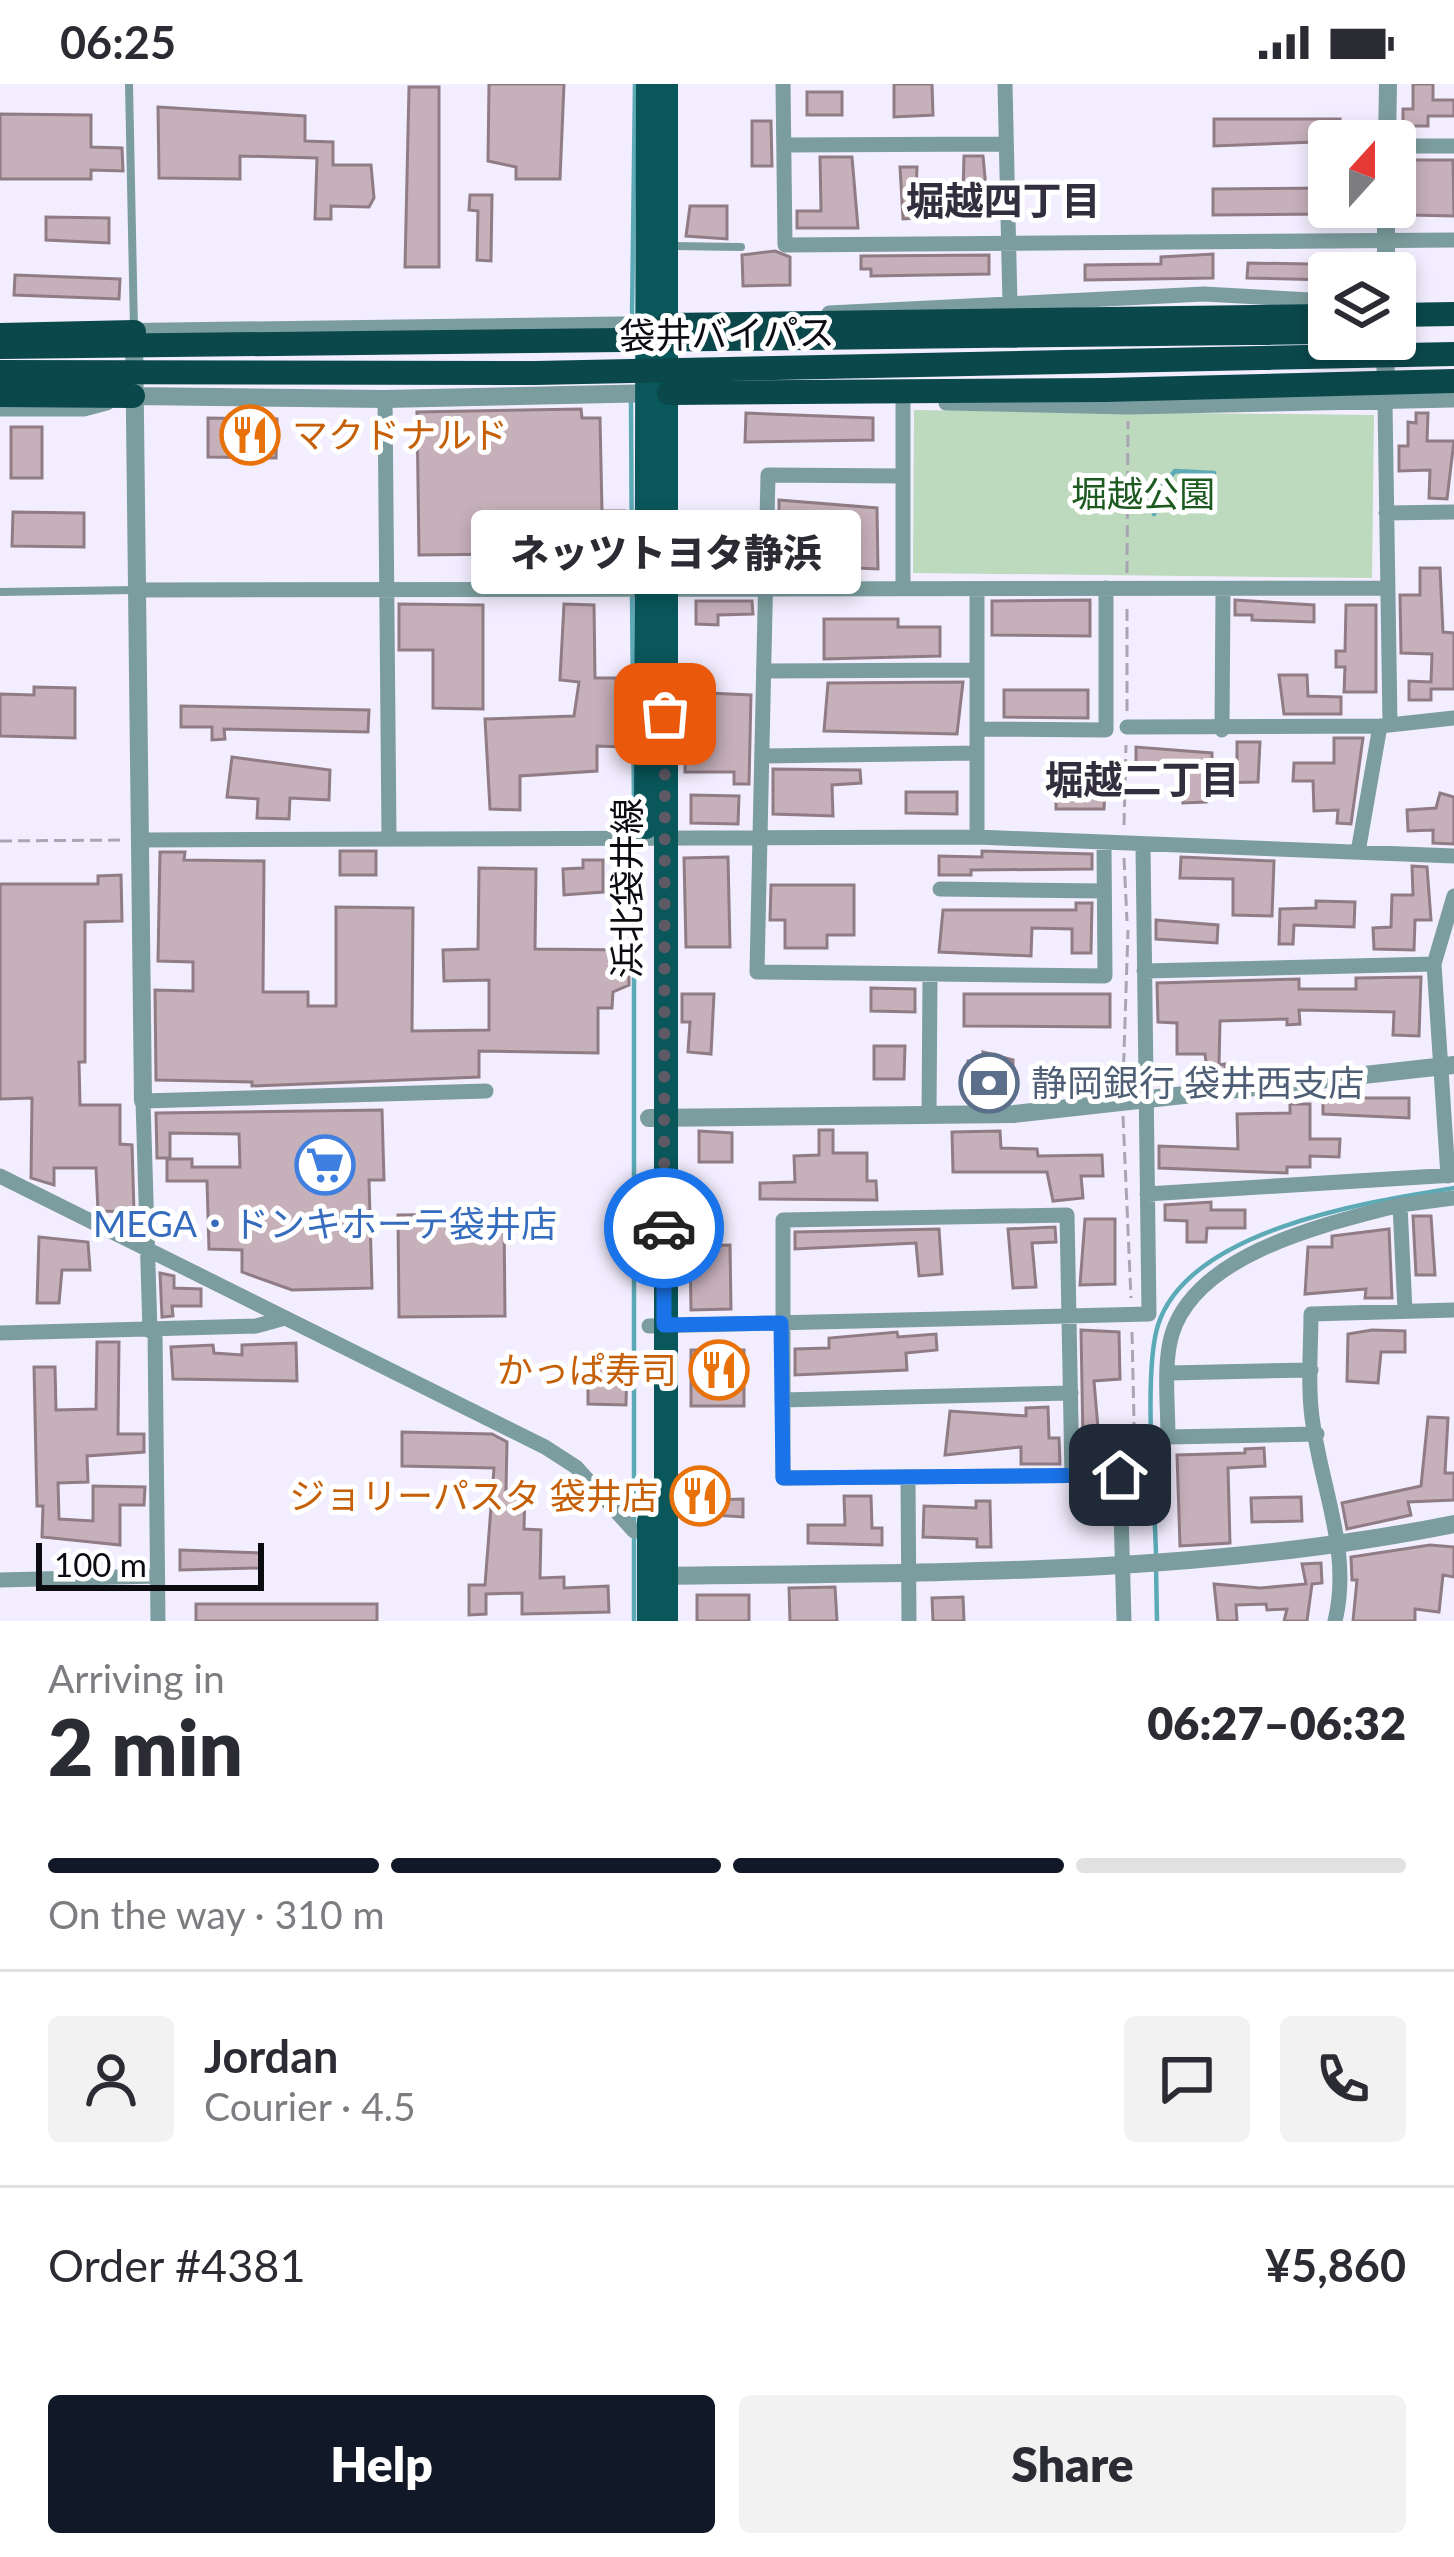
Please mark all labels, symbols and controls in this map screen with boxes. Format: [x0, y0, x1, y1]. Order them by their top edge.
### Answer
text: 06:25 [60, 15, 176, 69]
north arrow [1308, 120, 1416, 228]
map controls [1308, 120, 1416, 360]
district label: 堀越四丁目 [905, 177, 1101, 223]
button: layers [1308, 252, 1416, 360]
street label: 袋井バイパス [619, 309, 835, 357]
restaurant icon: マクドナルド [219, 404, 281, 466]
place label: マクドナルド [292, 412, 508, 456]
park label: 堀越公園 [1071, 471, 1215, 515]
callout: ネッツトヨタ静浜 [470, 510, 860, 594]
text: ネッツトヨタ静浜 [510, 529, 822, 575]
pin [614, 663, 716, 765]
icon: bag [632, 681, 698, 747]
district label: 堀越二丁目 [1044, 756, 1240, 802]
street label: 浜北袋井線 [604, 798, 648, 978]
bank icon: 静岡銀行 袋井西支店 [958, 1052, 1020, 1114]
place label: 静岡銀行 袋井西支店 [1031, 1060, 1364, 1104]
supermarket icon: MEGA・ドンキホーテ袋井店 [294, 1134, 356, 1196]
courier [604, 1168, 724, 1288]
icon: car [631, 1195, 697, 1261]
place label: MEGA・ドンキホーテ袋井店 [93, 1201, 557, 1245]
restaurant icon: かっぱ寿司 [688, 1339, 750, 1401]
place label: かっぱ寿司 [497, 1347, 677, 1391]
pin [1069, 1424, 1171, 1526]
icon: home [1087, 1442, 1153, 1508]
restaurant icon: ジョリーパスタ 袋井店 [669, 1465, 731, 1527]
place label: ジョリーパスタ 袋井店 [289, 1473, 658, 1517]
scale bar [36, 1537, 264, 1590]
text: 100 m [54, 1544, 147, 1584]
text: Arriving in [48, 1655, 225, 1701]
text: 06:27–06:32 [1147, 1696, 1406, 1750]
text: 2 min [48, 1699, 243, 1793]
text: On the way · 310 m [48, 1891, 385, 1937]
button: person [48, 2016, 174, 2142]
button: chat [1124, 2016, 1250, 2142]
button: phone [1280, 2016, 1406, 2142]
text: Jordan [204, 2029, 338, 2083]
text: Courier · 4.5 [204, 2083, 416, 2129]
text: Order #4381 [48, 2238, 306, 2292]
text: ¥5,860 [1265, 2238, 1406, 2292]
button: Help [48, 2395, 715, 2533]
button: Share [739, 2395, 1406, 2533]

